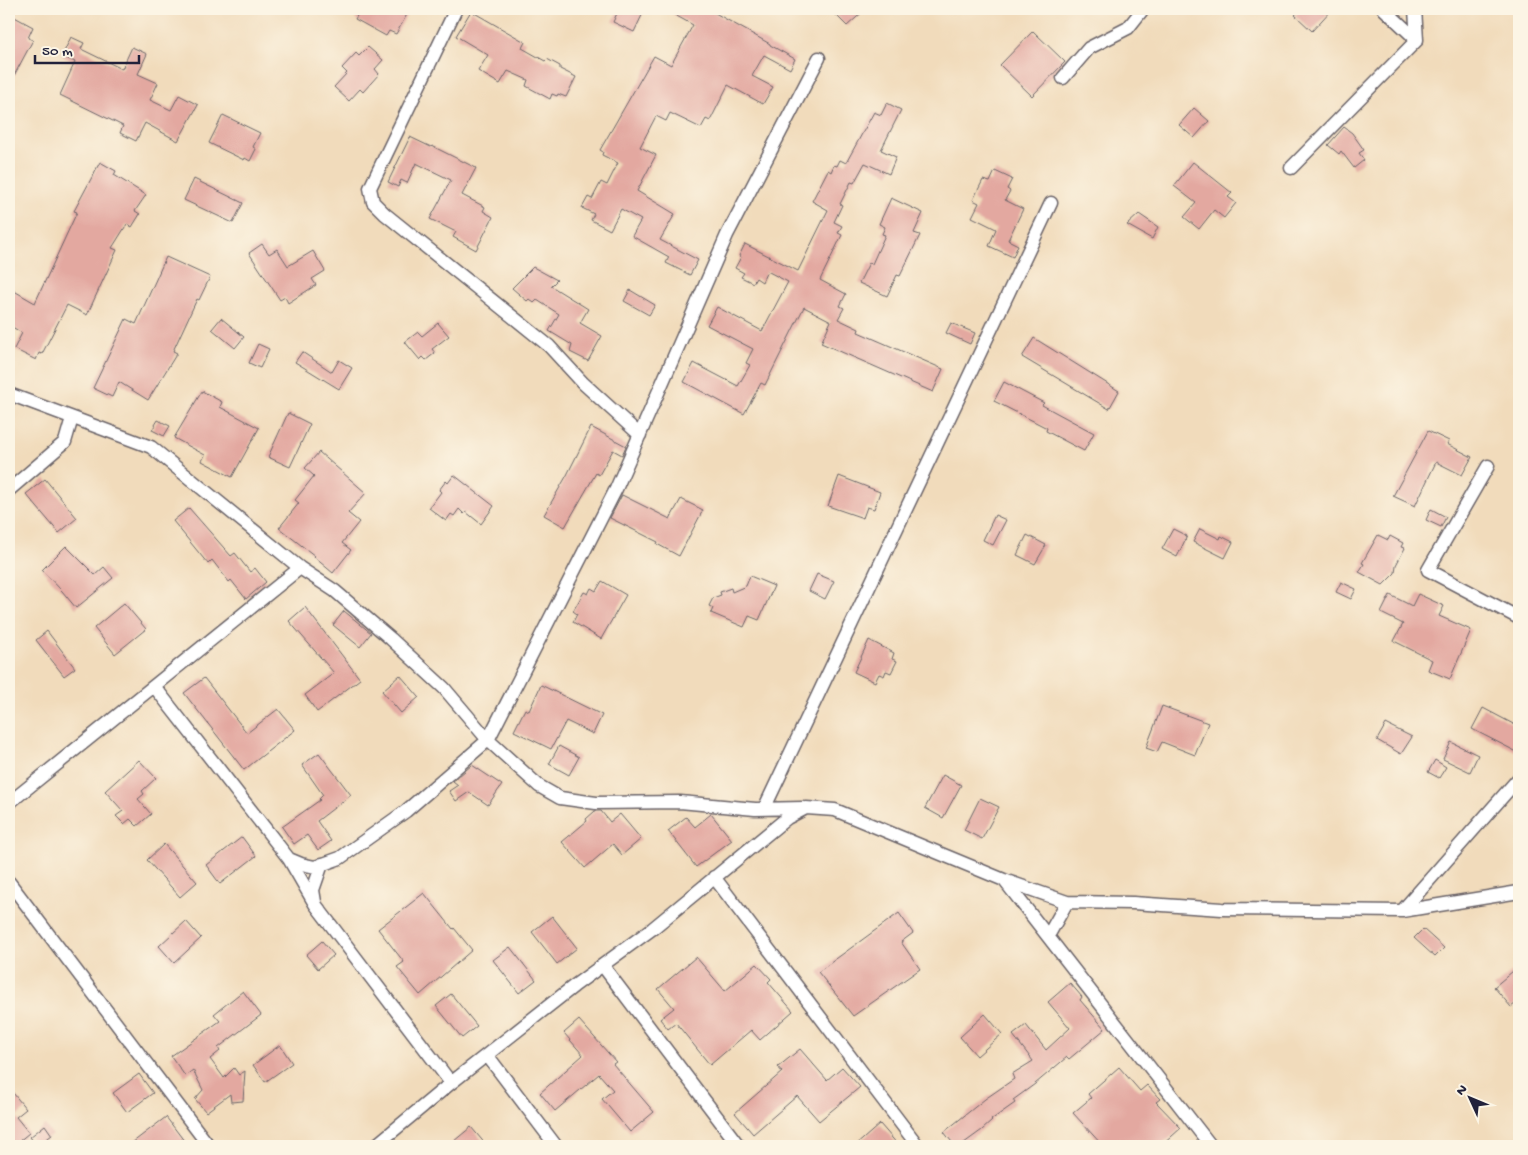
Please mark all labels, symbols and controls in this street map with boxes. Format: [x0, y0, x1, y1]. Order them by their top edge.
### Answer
scale bar [35, 32, 139, 64]
text: 50 m [42, 43, 73, 61]
north arrow [1446, 1072, 1496, 1122]
text: N [1453, 1082, 1472, 1100]

